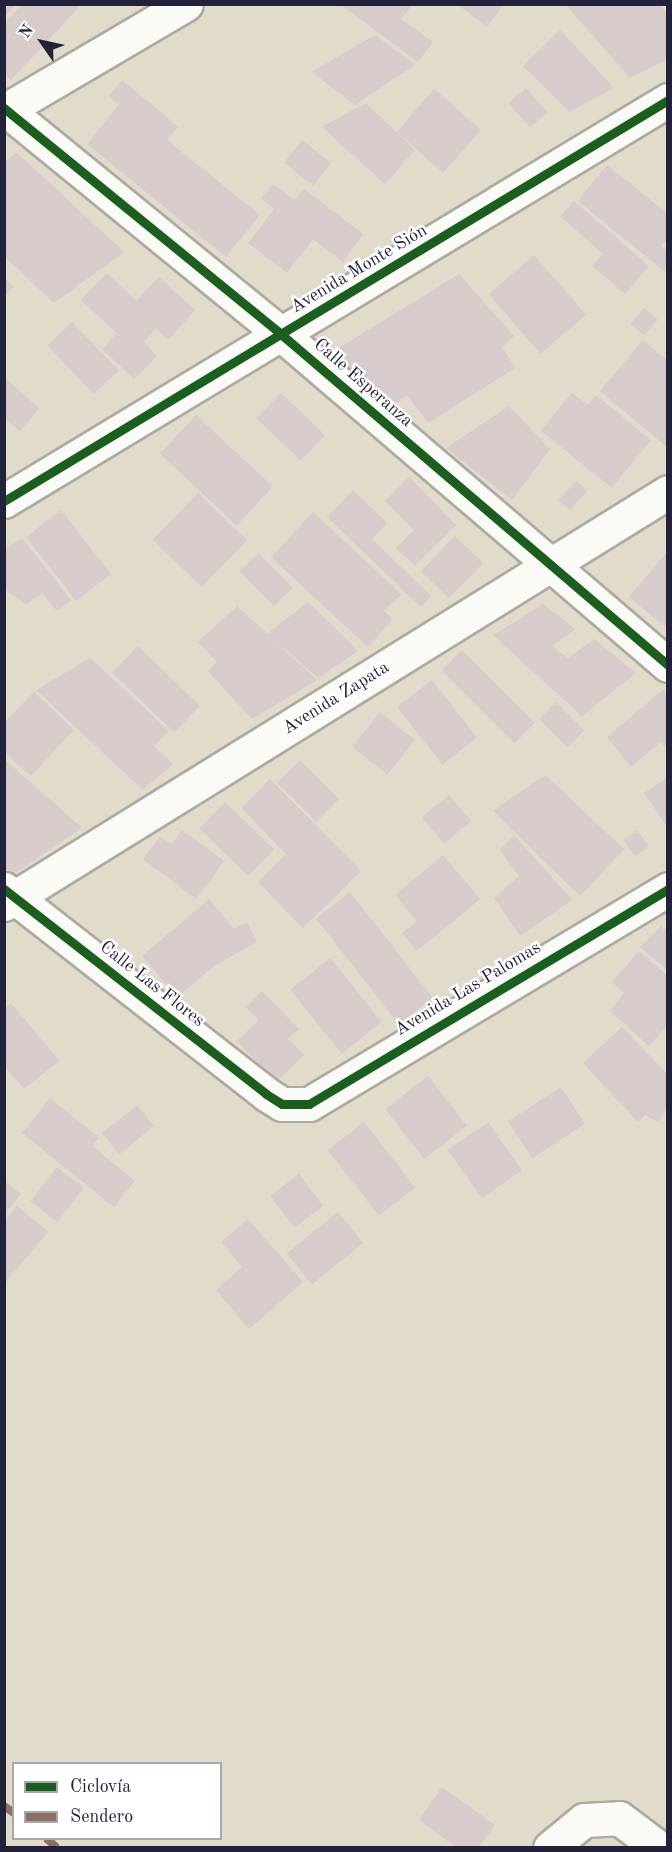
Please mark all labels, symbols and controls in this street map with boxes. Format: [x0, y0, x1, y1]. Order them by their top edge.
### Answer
north arrow [12, 12, 72, 72]
text: N [17, 22, 37, 41]
street label: Avenida Monte Sión [287, 220, 431, 318]
street label: Calle Esperanza [309, 334, 417, 432]
street label: Avenida Zapata [279, 657, 393, 739]
street label: Calle Las Flores [95, 936, 209, 1032]
street label: Avenida Las Palomas [391, 937, 545, 1041]
legend [12, 1762, 222, 1840]
text: Ciclovía [70, 1778, 131, 1796]
text: Sendero [70, 1808, 133, 1826]

